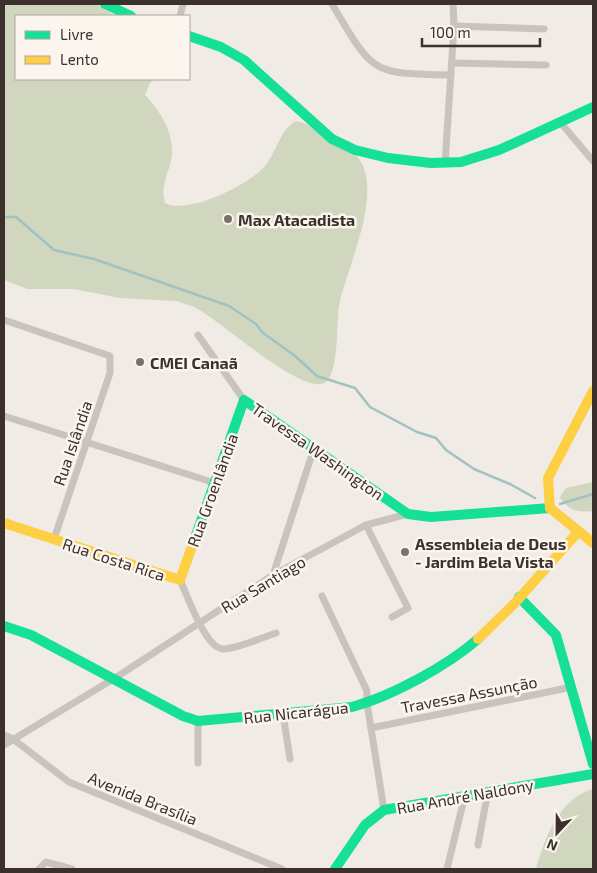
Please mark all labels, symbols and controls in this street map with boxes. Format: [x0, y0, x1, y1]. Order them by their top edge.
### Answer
legend [15, 15, 190, 80]
scale bar [422, 15, 540, 47]
text: 100 m [430, 23, 471, 41]
text: Livre [60, 25, 93, 43]
text: Lento [60, 50, 99, 68]
place label: Max Atacadista [238, 210, 355, 229]
marker: Max Atacadista [222, 213, 234, 225]
place label: CMEI Canaã [150, 353, 238, 372]
marker: CMEI Canaã [134, 356, 146, 368]
street label: Rua Islândia [49, 398, 95, 488]
street label: Travessa Washington [249, 398, 387, 504]
street label: Rua Groenlândia [183, 431, 241, 549]
street label: Rua Costa Rica [60, 533, 168, 585]
place label: Assembleia de Deus - Jardim Bela Vista [415, 534, 566, 571]
marker: Assembleia de Deus - Jardim Bela Vista [399, 546, 411, 558]
street label: Rua Santiago [217, 551, 309, 617]
street label: Travessa Assunção [399, 671, 539, 718]
street label: Rua Nicarágua [243, 697, 349, 727]
street label: Avenida Brasília [86, 767, 200, 829]
street label: Rua André Naldony [395, 775, 535, 817]
north arrow [532, 808, 582, 858]
text: N [544, 836, 560, 855]

